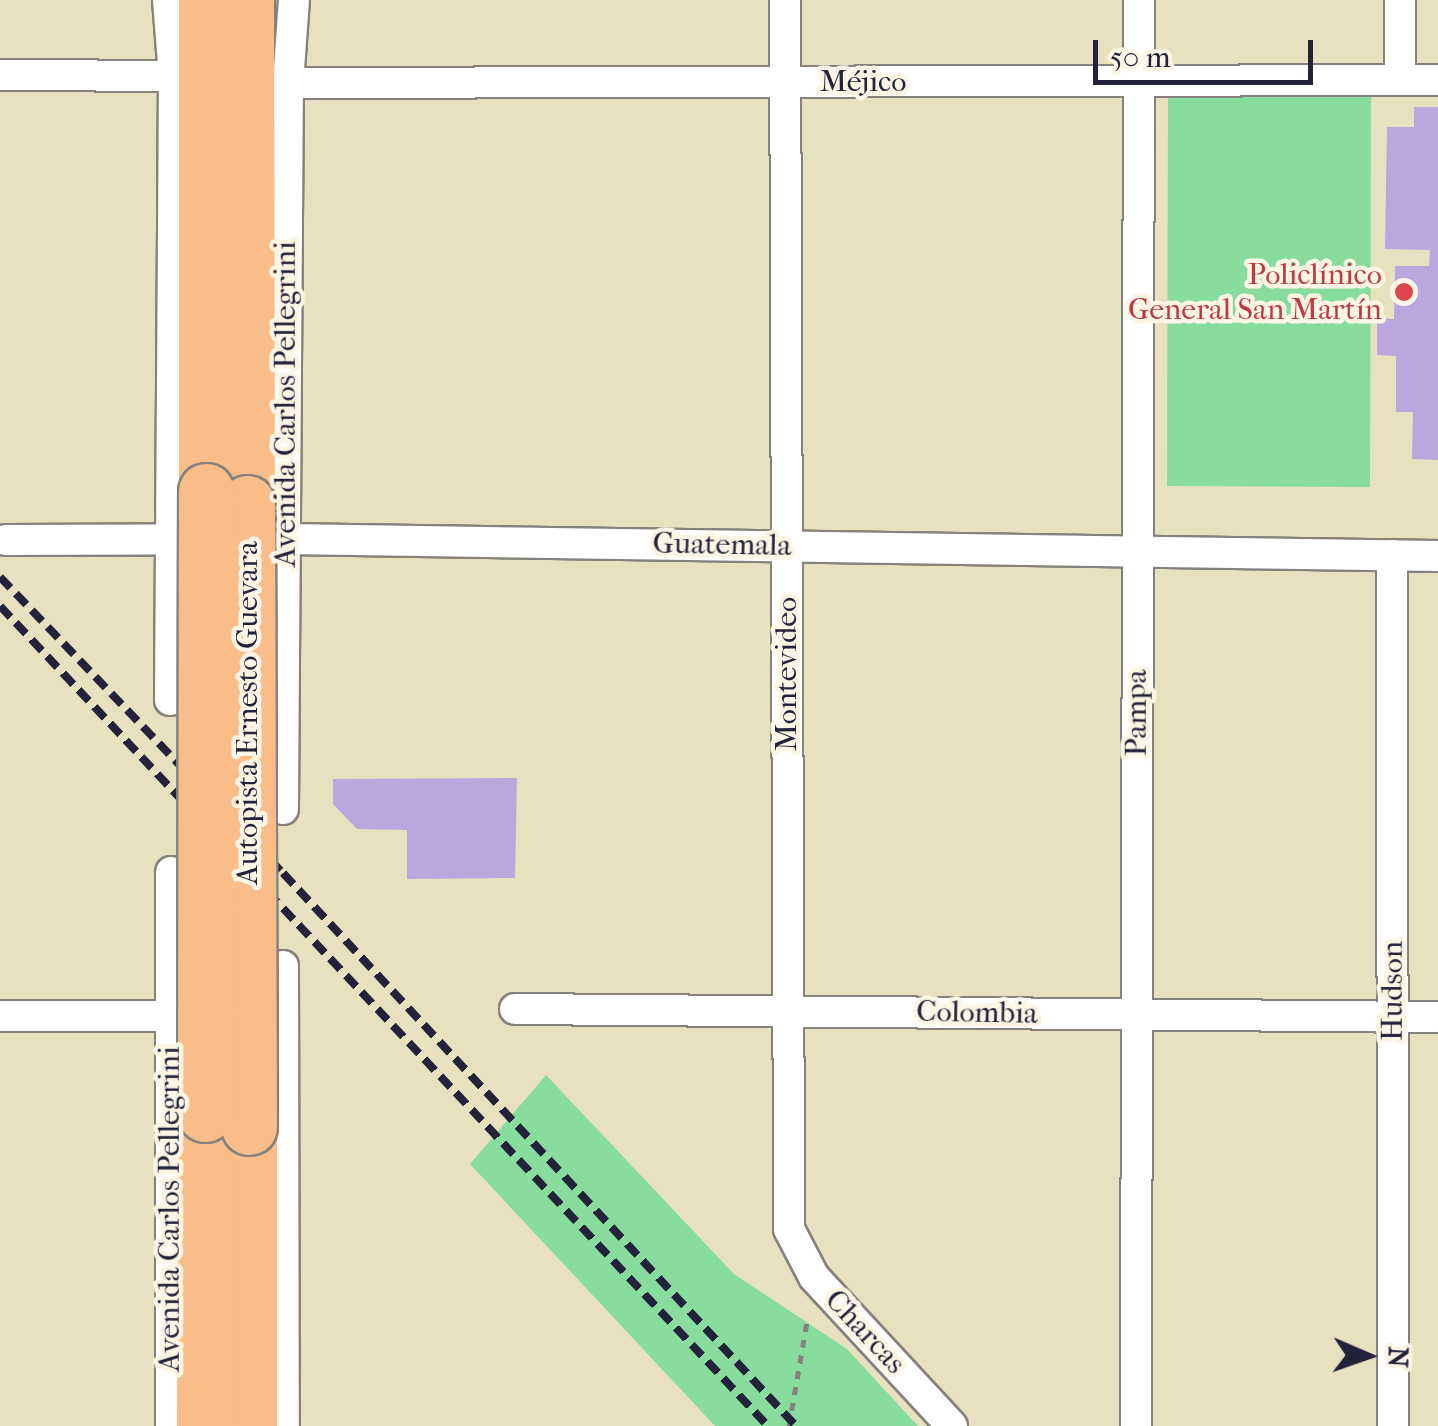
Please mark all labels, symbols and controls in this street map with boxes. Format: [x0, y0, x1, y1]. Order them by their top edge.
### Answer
scale bar [1098, 20, 1318, 82]
text: 50 m [1110, 40, 1171, 75]
street label: Méjico [820, 64, 906, 100]
street label: Avenida Carlos Pellegrini [268, 241, 304, 567]
place label: Policlínico General San Martín [1128, 257, 1382, 328]
marker: Policlínico General San Martín [1391, 279, 1417, 305]
street label: Guatemala [652, 526, 792, 564]
street label: Autopista Ernesto Guevara [230, 541, 266, 885]
street label: Montevideo [769, 597, 805, 751]
street label: Pampa [1119, 670, 1155, 756]
street label: Hudson [1375, 941, 1411, 1041]
street label: Colombia [916, 994, 1038, 1032]
street label: Avenida Carlos Pellegrini [152, 1046, 188, 1372]
street label: Charcas [817, 1283, 913, 1381]
north arrow [1318, 1306, 1418, 1406]
text: N [1382, 1346, 1415, 1368]

